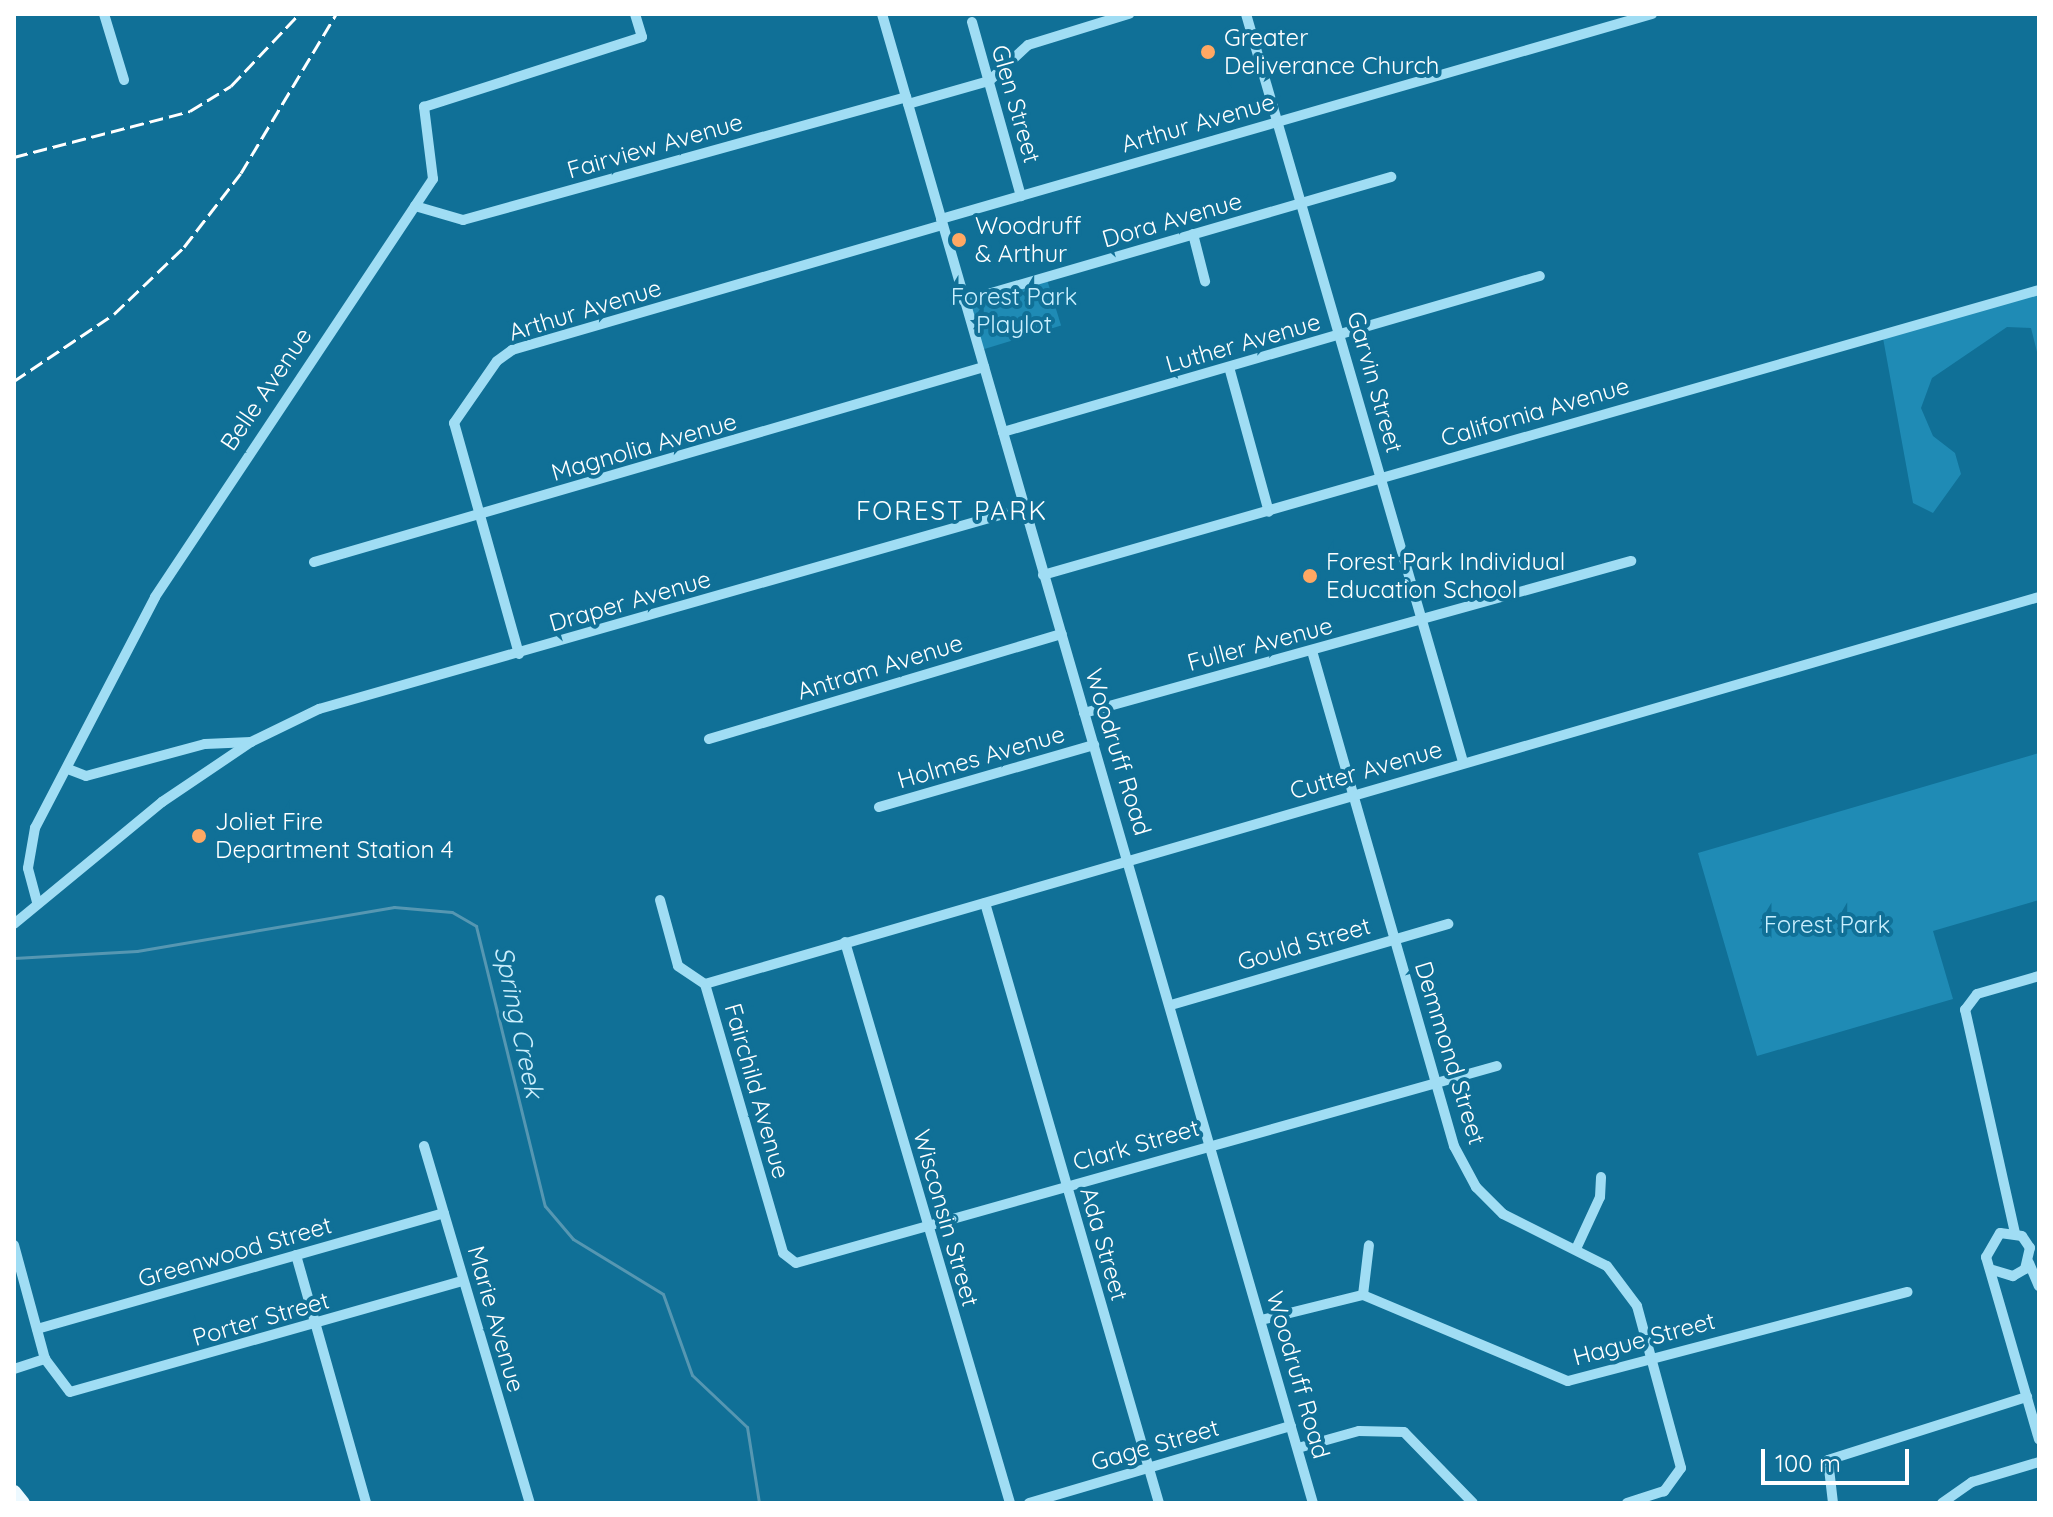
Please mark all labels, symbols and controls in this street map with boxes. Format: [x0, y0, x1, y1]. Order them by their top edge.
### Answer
place label: Greater Deliverance Church [1224, 24, 1439, 80]
street label: Glen Street [985, 42, 1047, 166]
marker: Greater Deliverance Church [1199, 43, 1217, 61]
street label: Arthur Avenue [1118, 87, 1278, 159]
street label: Fairview Avenue [564, 107, 746, 185]
street label: Dora Avenue [1099, 186, 1245, 254]
place label: Woodruff & Arthur [975, 212, 1082, 268]
marker: Woodruff & Arthur [950, 231, 968, 249]
street label: Arthur Avenue [505, 273, 665, 347]
park label: Forest Park Playlot [951, 283, 1077, 339]
street label: Luther Avenue [1162, 307, 1324, 379]
street label: Garvin Street [1341, 308, 1409, 456]
street label: Belle Avenue [214, 322, 318, 456]
street label: California Avenue [1438, 371, 1632, 453]
street label: Magnolia Avenue [548, 407, 740, 487]
district label: FOREST PARK [856, 495, 1048, 527]
place label: Forest Park Individual Education School [1326, 548, 1565, 604]
street label: Draper Avenue [546, 564, 714, 638]
marker: Forest Park Individual Education School [1301, 567, 1319, 585]
street label: Fuller Avenue [1184, 611, 1336, 677]
street label: Antram Avenue [794, 628, 966, 706]
street label: Woodruff Road [1079, 665, 1157, 839]
street label: Holmes Avenue [894, 719, 1068, 795]
street label: Cutter Avenue [1287, 735, 1445, 805]
place label: Joliet Fire Department Station 4 [215, 808, 453, 864]
marker: Joliet Fire Department Station 4 [190, 827, 208, 845]
street label: Gould Street [1234, 911, 1374, 977]
park label: Forest Park [1764, 911, 1890, 939]
water label: Spring Creek [488, 943, 550, 1101]
street label: Demmond Street [1408, 958, 1492, 1148]
street label: Fairchild Avenue [718, 1000, 796, 1182]
street label: Clark Street [1070, 1113, 1202, 1177]
street label: Wisconsin Street [907, 1126, 985, 1310]
street label: Ada Street [1074, 1184, 1134, 1304]
street label: Greenwood Street [135, 1211, 335, 1293]
street label: Marie Avenue [461, 1242, 531, 1396]
street label: Porter Street [189, 1286, 333, 1352]
street label: Woodruff Road [1260, 1288, 1336, 1462]
street label: Hague Street [1570, 1306, 1718, 1372]
street label: Gage Street [1088, 1413, 1222, 1477]
scale bar [1765, 1433, 1913, 1483]
text: 100 m [1775, 1448, 1841, 1478]

